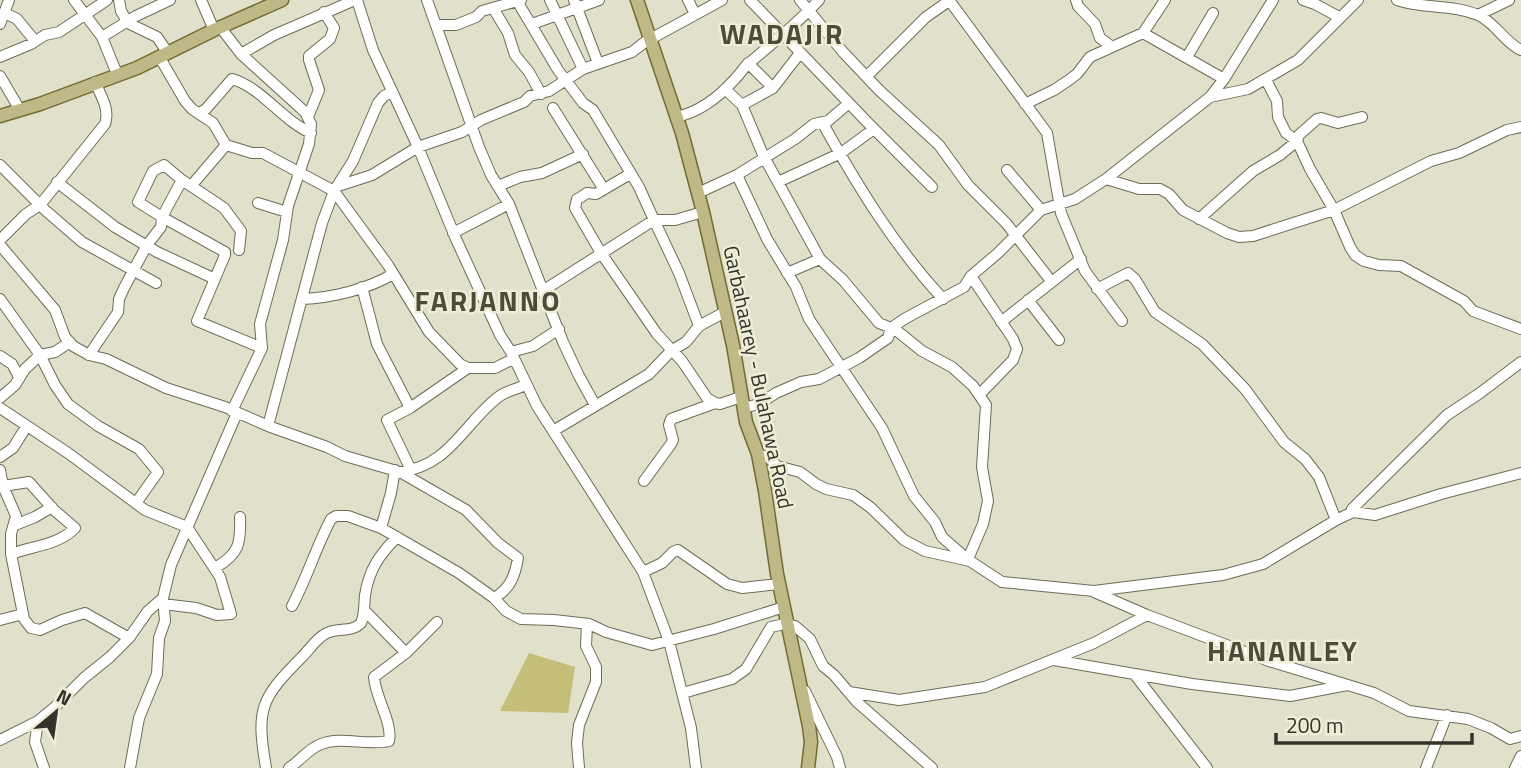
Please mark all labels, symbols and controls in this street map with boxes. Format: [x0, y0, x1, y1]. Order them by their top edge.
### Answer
district label: WADAJIR [720, 12, 844, 55]
street label: Garbahaarey - Bulahawa Road [715, 242, 803, 512]
district label: FARJANNO [415, 279, 561, 322]
district label: HANANLEY [1207, 629, 1359, 672]
north arrow [21, 677, 91, 747]
text: N [52, 681, 77, 713]
scale bar [1276, 702, 1472, 746]
text: 200 m [1286, 709, 1343, 741]

